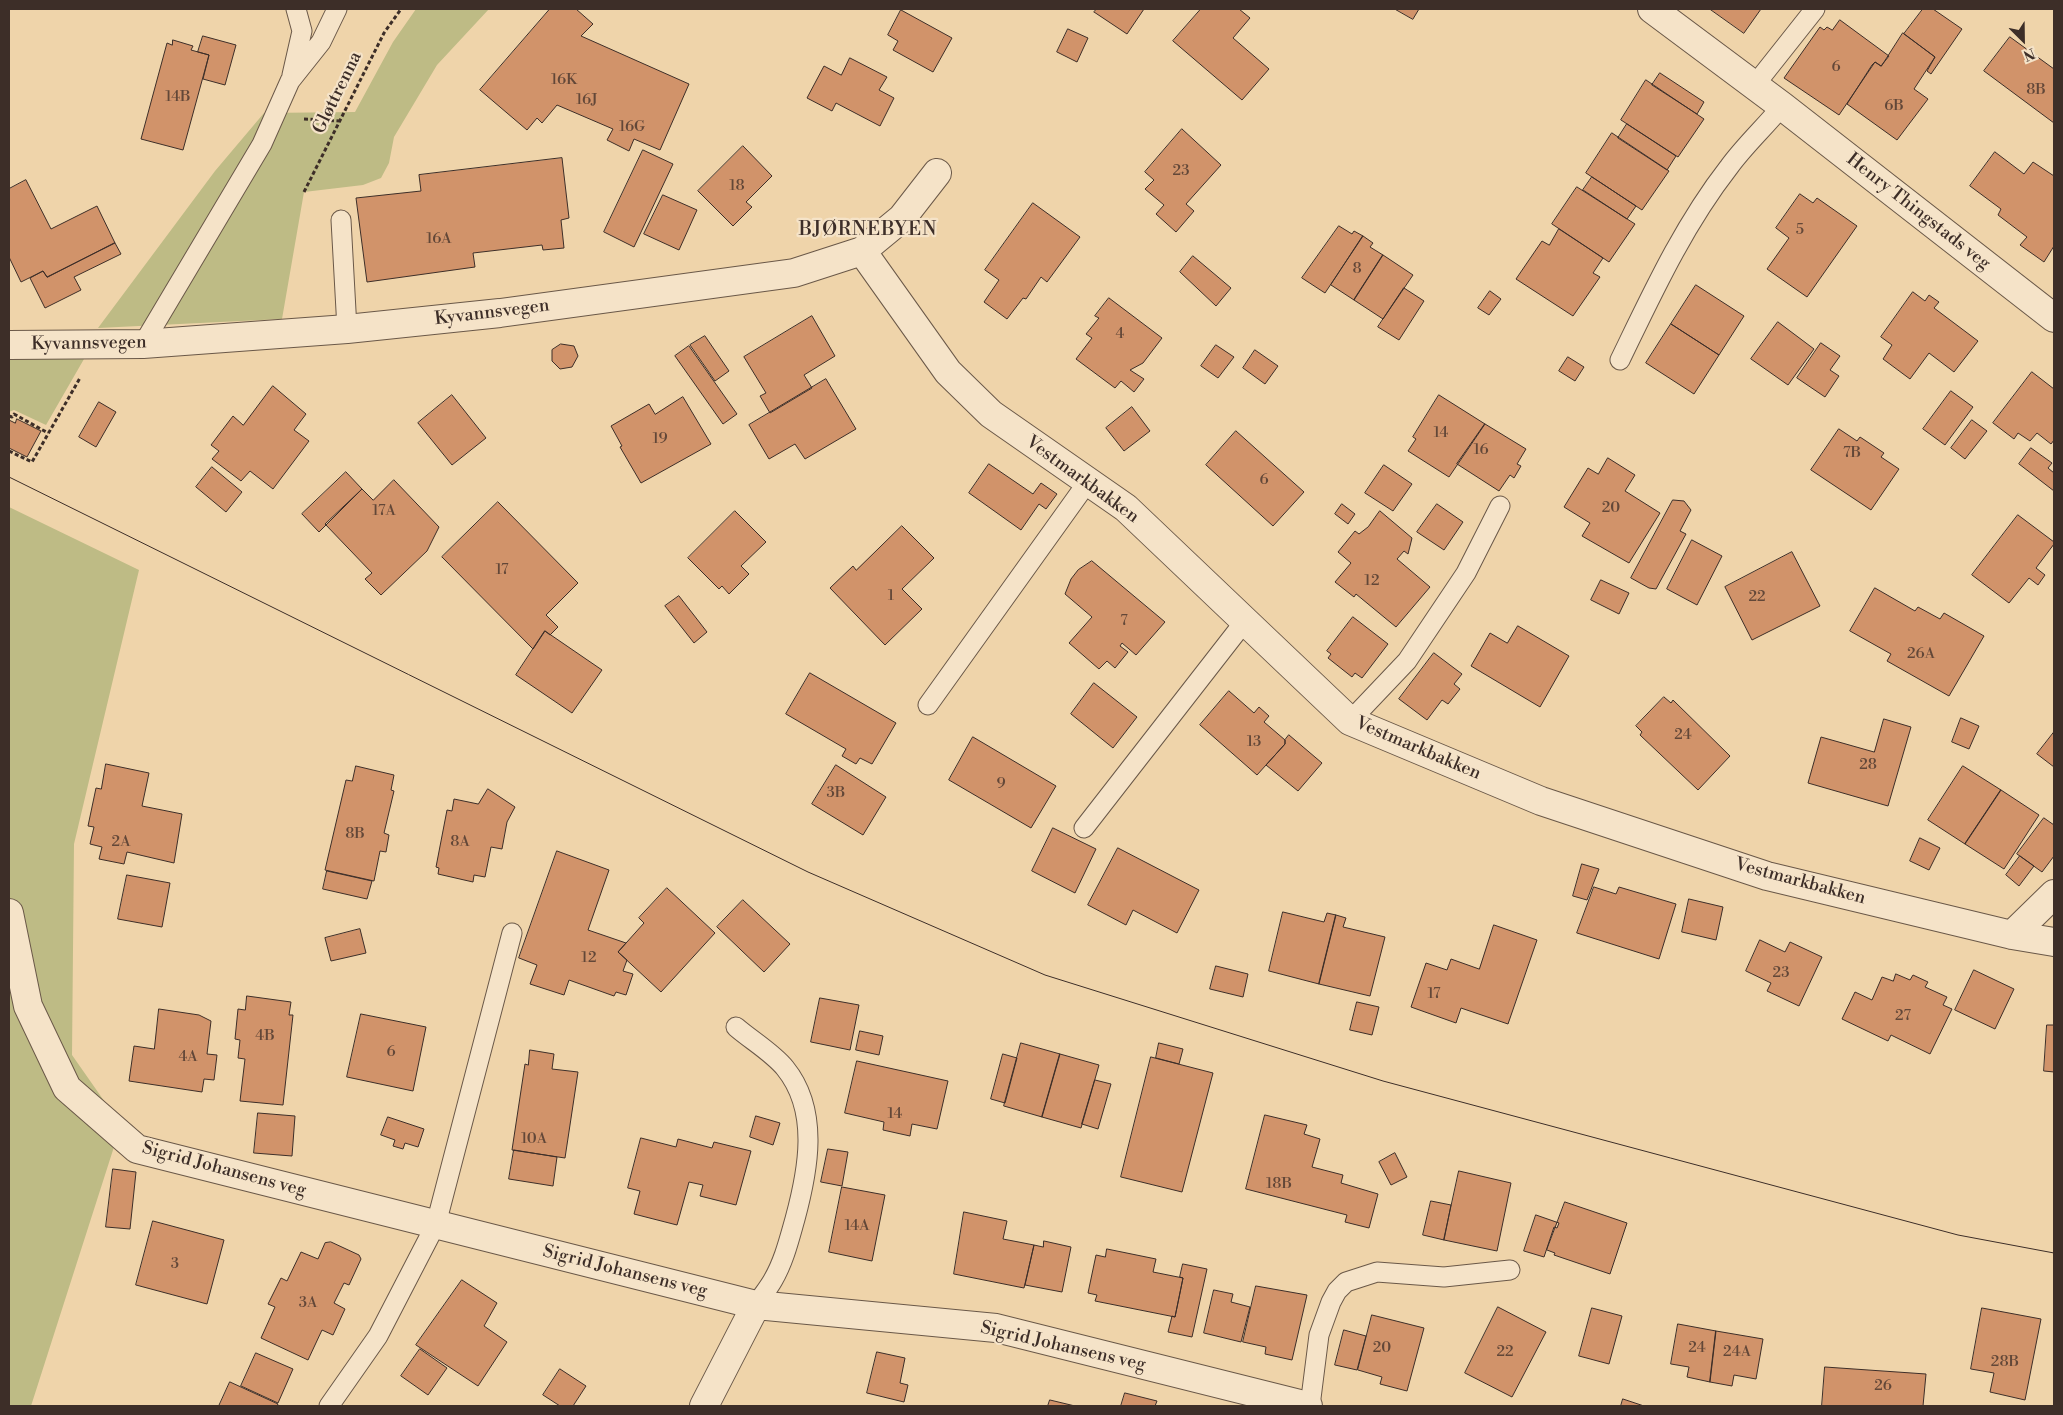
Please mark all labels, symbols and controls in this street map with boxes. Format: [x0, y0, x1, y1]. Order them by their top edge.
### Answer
north arrow [1998, 15, 2048, 65]
text: N [2020, 43, 2037, 64]
street label: Gløttrenna [309, 48, 367, 138]
house number: 6 [1831, 58, 1841, 76]
house number: 16K [551, 71, 577, 89]
house number: 8B [2026, 81, 2046, 99]
house number: 14B [165, 88, 191, 106]
house number: 16J [576, 91, 598, 109]
house number: 6B [1884, 97, 1904, 115]
house number: 16G [619, 118, 645, 136]
street label: Henry Thingstads veg [1842, 149, 1994, 275]
house number: 23 [1173, 162, 1189, 180]
house number: 18 [729, 177, 745, 195]
district label: BJØRNEBYEN [797, 219, 939, 241]
house number: 5 [1796, 221, 1804, 239]
house number: 16A [426, 230, 452, 248]
house number: 8 [1352, 260, 1362, 278]
street label: Kyvannsvegen [433, 295, 551, 331]
house number: 4 [1116, 325, 1124, 343]
street label: Kyvannsvegen [31, 332, 147, 356]
house number: 14 [1434, 424, 1448, 442]
house number: 19 [652, 430, 668, 448]
street label: Vestmarkbakken [1021, 432, 1143, 528]
house number: 16 [1473, 441, 1489, 459]
house number: 7B [1843, 444, 1861, 462]
house number: 6 [1259, 471, 1269, 489]
house number: 20 [1602, 499, 1620, 517]
house number: 17A [372, 502, 396, 520]
house number: 17 [495, 561, 509, 579]
house number: 12 [1364, 572, 1380, 590]
house number: 1 [888, 587, 894, 605]
house number: 22 [1748, 588, 1766, 606]
house number: 7 [1120, 612, 1128, 630]
house number: 26A [1907, 645, 1935, 663]
street label: Vestmarkbakken [1352, 713, 1484, 785]
house number: 24 [1674, 726, 1692, 744]
house number: 13 [1247, 733, 1261, 751]
house number: 28 [1859, 756, 1877, 774]
house number: 9 [996, 775, 1006, 793]
house number: 3B [827, 784, 845, 802]
house number: 8B [345, 825, 365, 843]
house number: 2A [112, 833, 130, 851]
house number: 8A [450, 833, 470, 851]
street label: Vestmarkbakken [1732, 854, 1868, 910]
house number: 12 [581, 949, 597, 967]
house number: 23 [1773, 964, 1789, 982]
house number: 17 [1427, 985, 1441, 1003]
house number: 27 [1895, 1007, 1911, 1025]
house number: 4B [255, 1027, 275, 1045]
house number: 6 [386, 1043, 396, 1061]
house number: 4A [178, 1048, 198, 1066]
house number: 14 [888, 1105, 902, 1123]
house number: 10A [521, 1130, 547, 1148]
street label: Sigrid Johansens veg [140, 1138, 308, 1202]
house number: 18B [1266, 1175, 1292, 1193]
house number: 14A [844, 1217, 870, 1235]
street label: Sigrid Johansens veg [540, 1241, 710, 1303]
house number: 3 [171, 1255, 179, 1273]
house number: 3A [299, 1294, 317, 1312]
street label: Sigrid Johansens veg [978, 1317, 1148, 1377]
house number: 20 [1373, 1339, 1391, 1357]
house number: 24 [1688, 1339, 1706, 1357]
house number: 22 [1496, 1343, 1514, 1361]
house number: 24A [1723, 1343, 1751, 1361]
house number: 28B [1991, 1353, 2019, 1371]
house number: 26 [1874, 1377, 1892, 1395]

